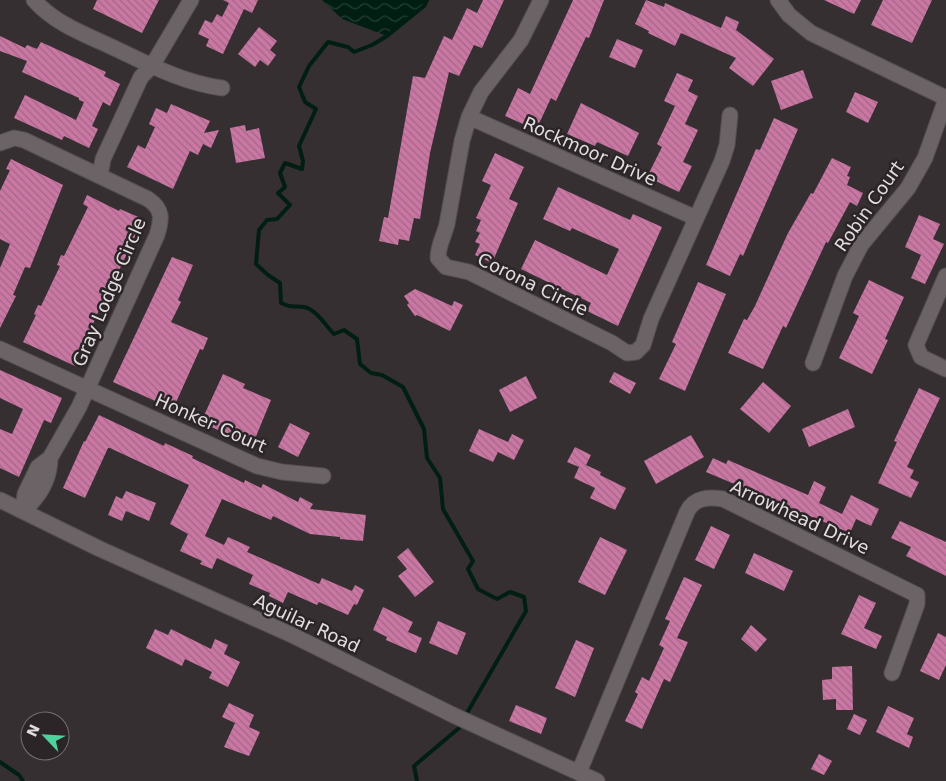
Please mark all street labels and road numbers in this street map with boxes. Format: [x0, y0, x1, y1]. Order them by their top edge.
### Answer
street label: Rockmoor Drive [520, 112, 660, 190]
street label: Robin Court [830, 157, 908, 255]
street label: Gray Lodge Circle [68, 214, 150, 370]
street label: Corona Circle [474, 248, 592, 320]
street label: Honker Court [152, 389, 270, 457]
street label: Arrowhead Drive [727, 476, 873, 558]
street label: Aguilar Road [251, 589, 363, 657]

